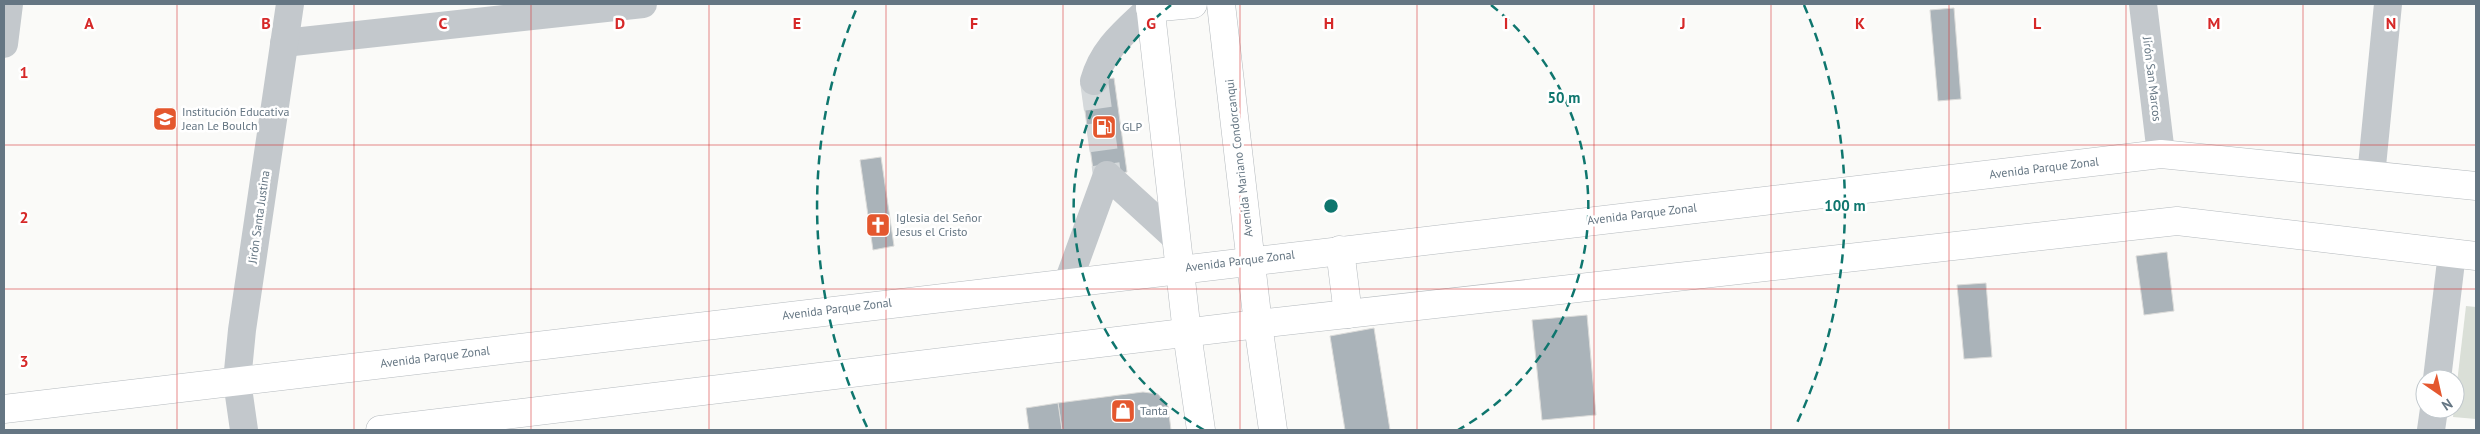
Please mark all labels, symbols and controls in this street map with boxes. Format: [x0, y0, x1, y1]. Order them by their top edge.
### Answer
text: A [84, 13, 94, 33]
text: B [261, 13, 271, 33]
text: C [439, 13, 448, 33]
text: D [615, 13, 625, 33]
text: E [793, 13, 801, 33]
text: F [970, 13, 978, 33]
text: G [1146, 13, 1156, 33]
text: H [1324, 13, 1334, 33]
text: I [1504, 13, 1508, 33]
text: J [1679, 13, 1686, 33]
text: K [1855, 13, 1865, 33]
text: L [2033, 13, 2042, 33]
text: M [2208, 13, 2220, 33]
text: N [2386, 13, 2396, 33]
street label: Jirón San Marcos [2140, 35, 2165, 122]
text: 1 [19, 62, 29, 82]
street label: Avenida Mariano Condorcanqui [1221, 78, 1256, 238]
text: 50 m [1548, 88, 1580, 107]
place label: Institución Educativa Jean Le Boulch [181, 104, 290, 133]
school or university icon: Institución Educativa Jean Le Boulch [152, 106, 178, 132]
fuel station icon: GLP [1091, 114, 1117, 140]
place label: GLP [1122, 119, 1143, 134]
street label: Avenida Parque Zonal [1988, 153, 2100, 182]
street label: Jirón Santa Justina [244, 169, 272, 265]
text: 100 m [1824, 196, 1866, 215]
centre of rings [1322, 197, 1340, 215]
street label: Avenida Parque Zonal [1586, 199, 1698, 228]
text: 2 [19, 207, 29, 227]
place label: Iglesia del Señor Jesus el Cristo [895, 210, 982, 239]
church icon: Iglesia del Señor Jesus el Cristo [865, 212, 891, 238]
street label: Avenida Parque Zonal [1184, 246, 1296, 275]
street label: Avenida Parque Zonal [781, 294, 893, 323]
street label: Avenida Parque Zonal [379, 342, 491, 371]
text: 3 [19, 351, 29, 371]
north arrow [2415, 369, 2465, 419]
text: N [2438, 395, 2456, 415]
shop icon: Tanta [1110, 398, 1136, 424]
place label: Tanta [1140, 403, 1168, 418]

